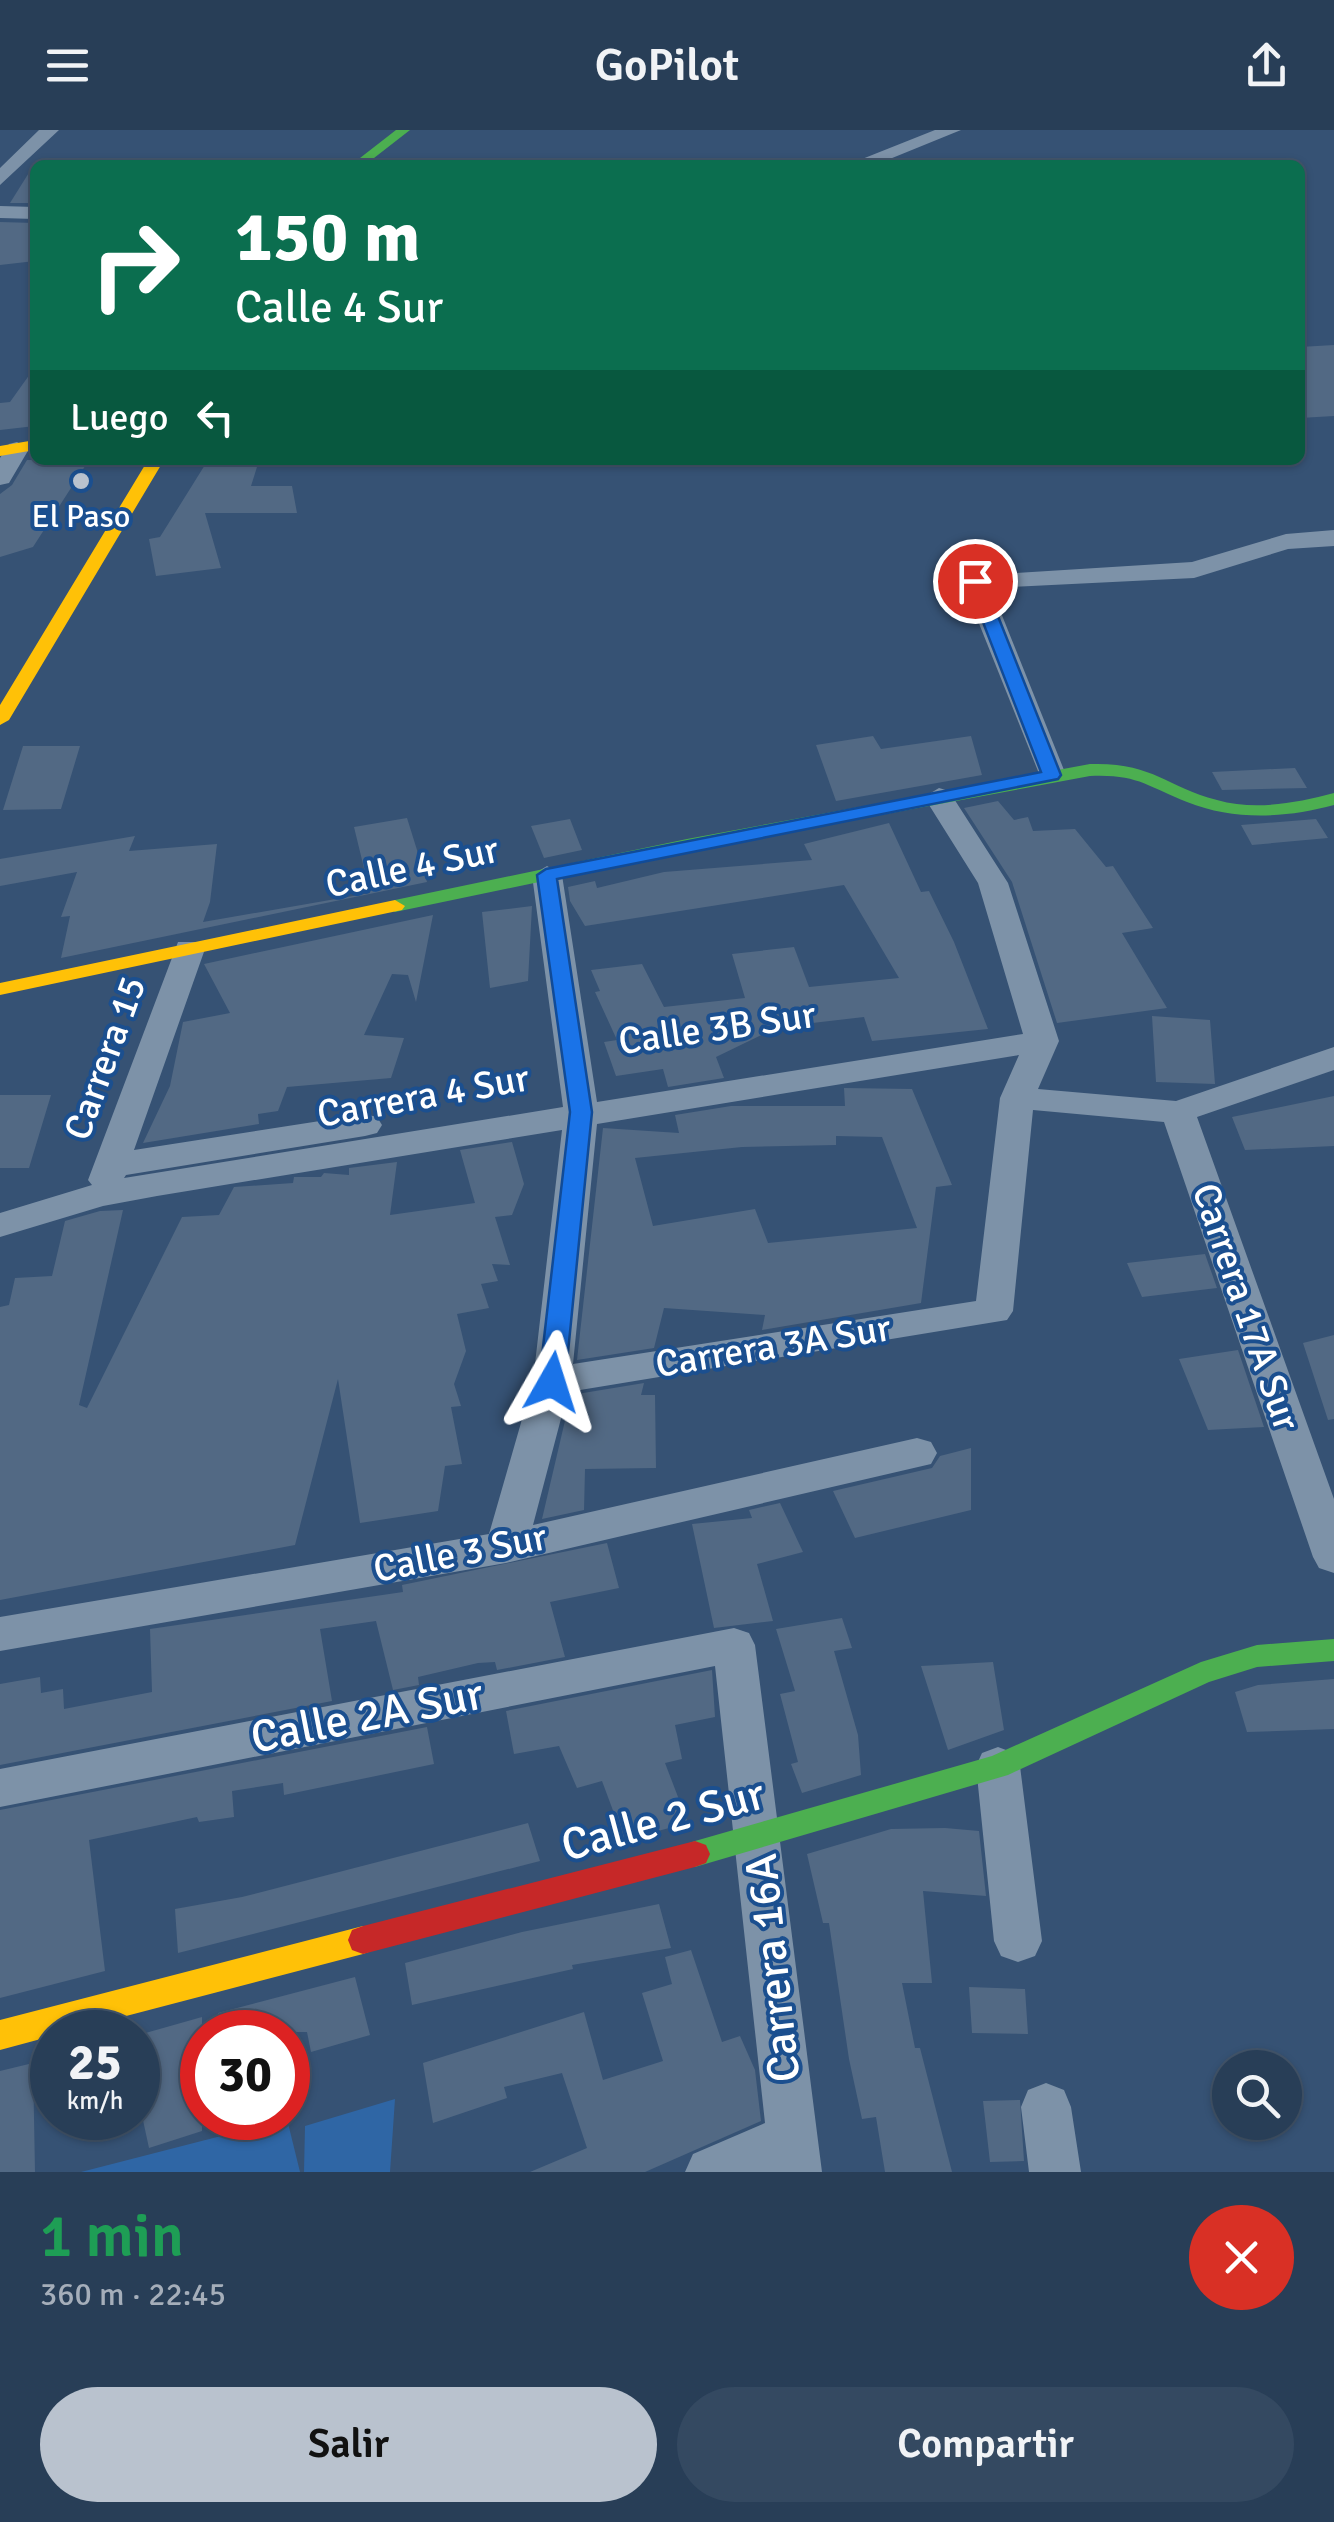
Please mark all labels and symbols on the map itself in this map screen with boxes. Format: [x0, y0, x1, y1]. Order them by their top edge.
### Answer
marker: El Paso [70, 470, 92, 492]
place label: El Paso [32, 497, 130, 536]
pin [933, 539, 1018, 624]
street label: Calle 4 Sur [321, 826, 503, 908]
street label: Carrera 15 [54, 970, 156, 1146]
street label: Calle 3B Sur [615, 991, 819, 1065]
street label: Carrera 4 Sur [313, 1054, 533, 1138]
street label: Carrera 17A Sur [1182, 1177, 1310, 1437]
street label: Carrera 3A Sur [652, 1304, 894, 1388]
position arrow [500, 1330, 604, 1434]
street label: Calle 3 Sur [369, 1513, 551, 1593]
street label: Calle 2A Sur [246, 1666, 488, 1765]
street label: Calle 2 Sur [555, 1766, 771, 1873]
street label: Carrera 16A [734, 1851, 812, 2085]
speed limit sign: 30 [180, 2010, 310, 2140]

